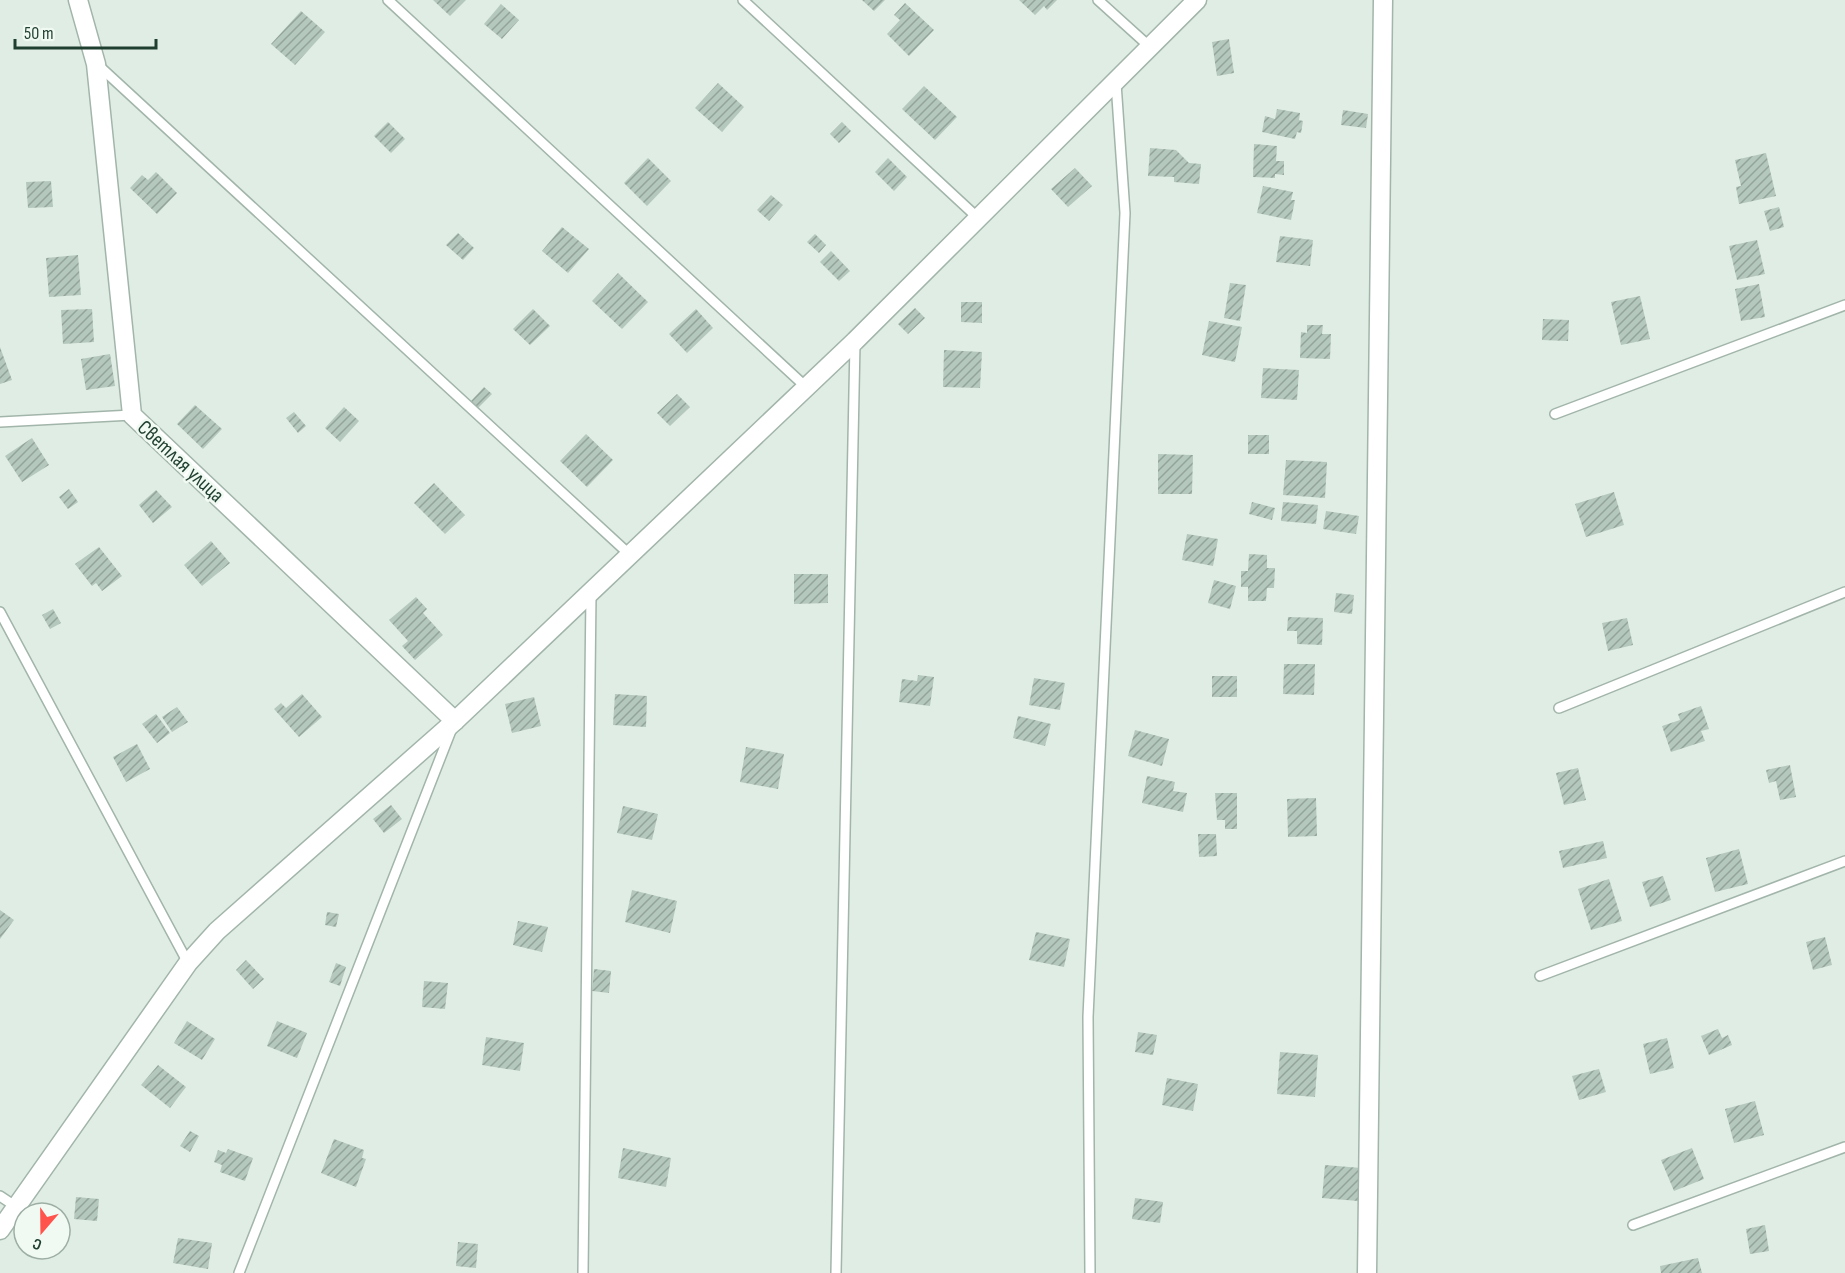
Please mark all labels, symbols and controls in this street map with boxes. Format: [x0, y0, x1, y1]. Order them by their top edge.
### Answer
scale bar [15, 12, 156, 50]
text: 50 m [24, 23, 54, 44]
street label: Светлая улица [132, 415, 229, 508]
north arrow [12, 1201, 72, 1261]
text: С [30, 1233, 44, 1254]

